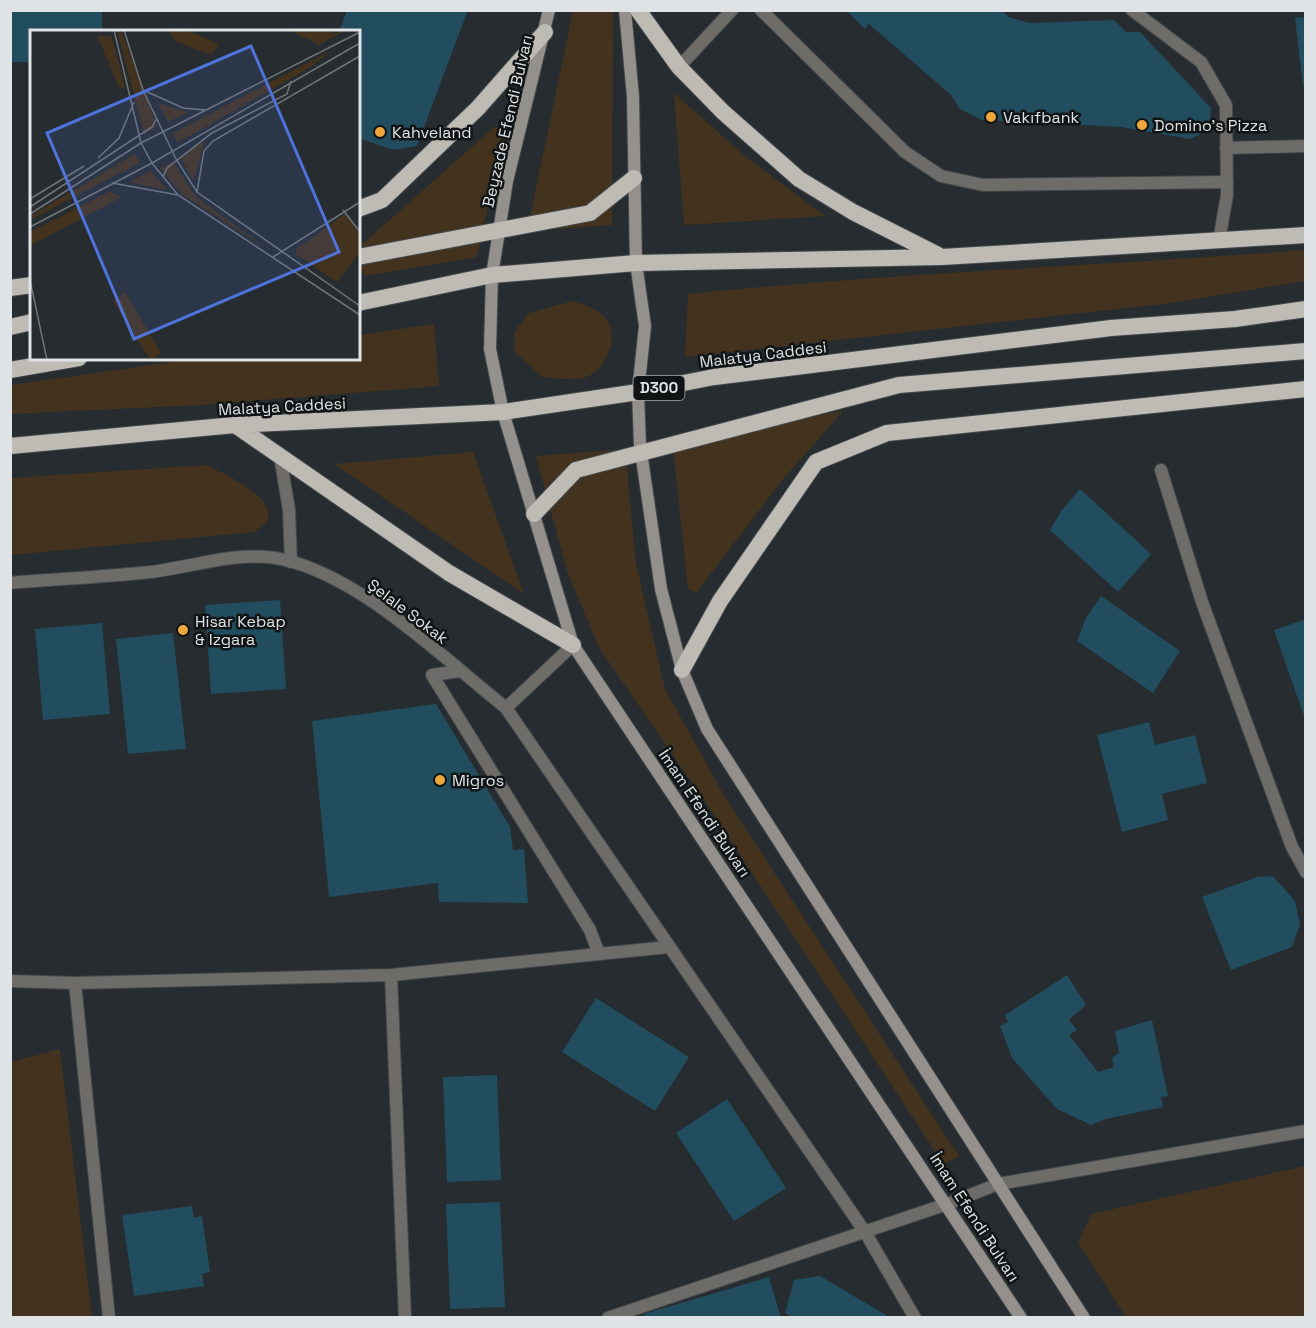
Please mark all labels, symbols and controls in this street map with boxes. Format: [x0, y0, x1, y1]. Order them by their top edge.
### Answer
inset map [30, 30, 360, 360]
street label: Beyzade Efendi Bulvarı [477, 33, 538, 209]
place label: Vakıfbank [1003, 107, 1079, 128]
marker: Vakıfbank [984, 110, 998, 124]
place label: Domino's Pizza [1154, 115, 1267, 136]
marker: Domino's Pizza [1135, 118, 1149, 132]
place label: Kahveland [392, 122, 472, 143]
marker: Kahveland [373, 125, 387, 139]
street label: Malatya Caddesi [698, 336, 828, 373]
road number: D300 [634, 376, 684, 400]
street label: Malatya Caddesi [218, 393, 346, 420]
street label: Şelale Sokak [363, 574, 453, 649]
place label: Hisar Kebap & Izgara [195, 611, 286, 650]
marker: Hisar Kebap & Izgara [176, 623, 190, 637]
street label: İmam Efendi Bulvarı [654, 745, 755, 881]
place label: Migros [452, 770, 504, 791]
marker: Migros [433, 773, 447, 787]
street label: İmam Efendi Bulvarı [925, 1149, 1024, 1286]

